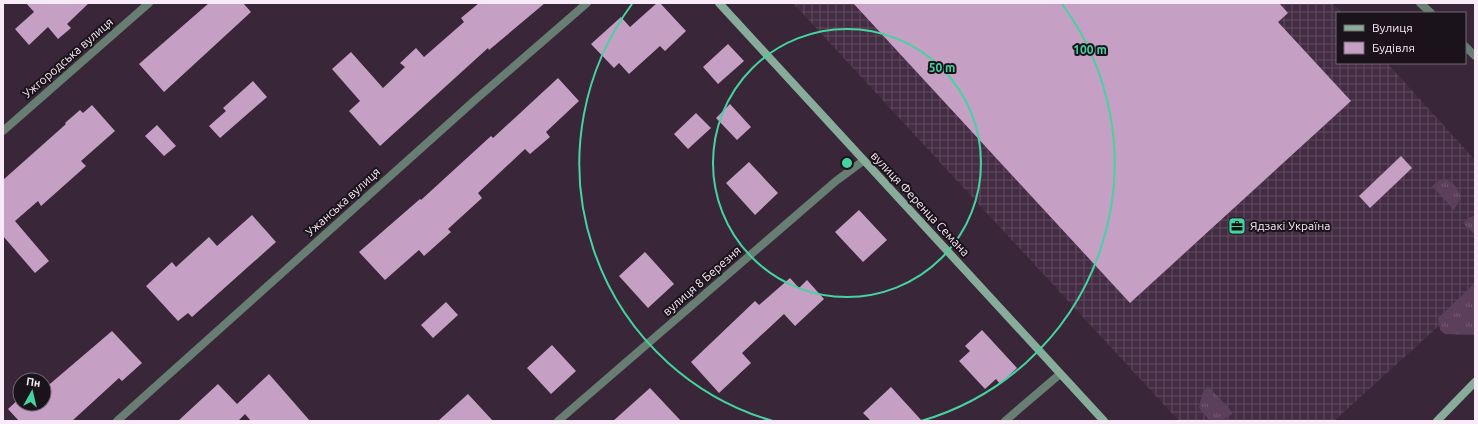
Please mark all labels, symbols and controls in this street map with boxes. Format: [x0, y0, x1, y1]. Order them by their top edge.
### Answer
legend [1336, 12, 1466, 64]
street label: Ужгородська вулиця [20, 15, 115, 100]
text: Вулиця [1372, 21, 1413, 34]
text: Будівля [1372, 41, 1415, 54]
text: 100 m [1073, 43, 1107, 56]
text: 50 m [929, 61, 955, 74]
street label: вулиця Ференца Семана [869, 149, 972, 259]
centre of rings [840, 156, 854, 170]
street label: Ужанська вулиця [303, 165, 382, 238]
office icon: Ядзакі Україна [1227, 216, 1247, 236]
place label: Ядзакі Україна [1250, 219, 1330, 232]
street label: вулиця 8 Березня [660, 243, 743, 318]
north arrow [12, 372, 52, 412]
text: Пн [25, 375, 41, 389]

